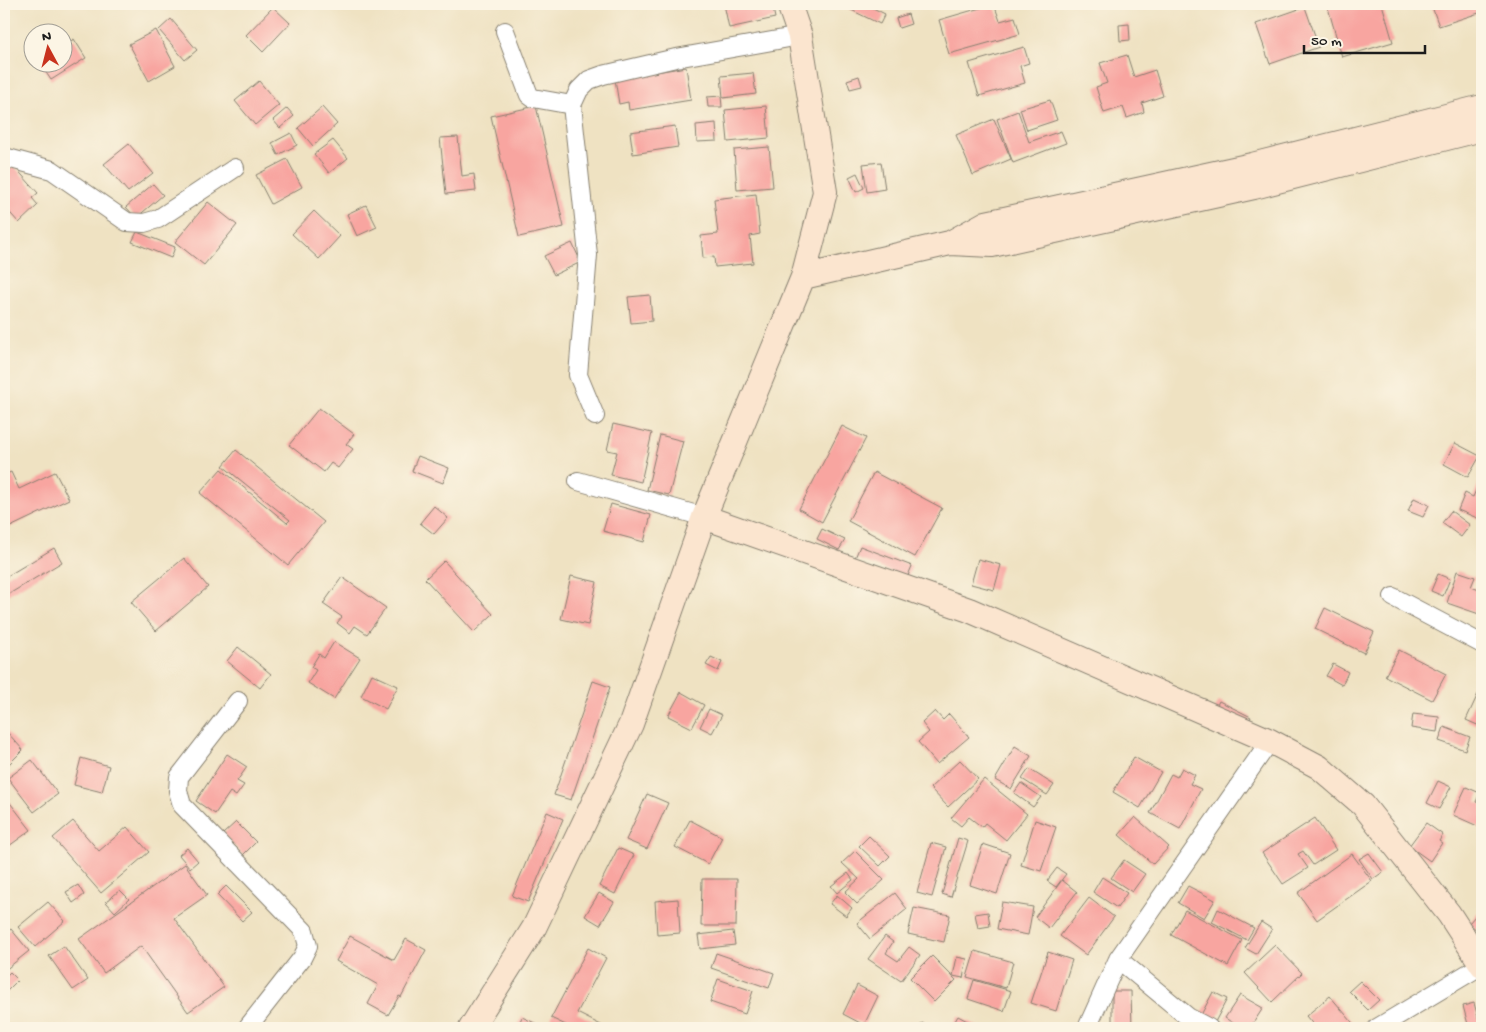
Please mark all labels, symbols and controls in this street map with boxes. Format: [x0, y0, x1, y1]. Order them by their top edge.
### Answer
north arrow [22, 22, 72, 72]
scale bar [1304, 22, 1425, 54]
text: N [41, 29, 52, 47]
text: 50 m [1311, 33, 1342, 51]

